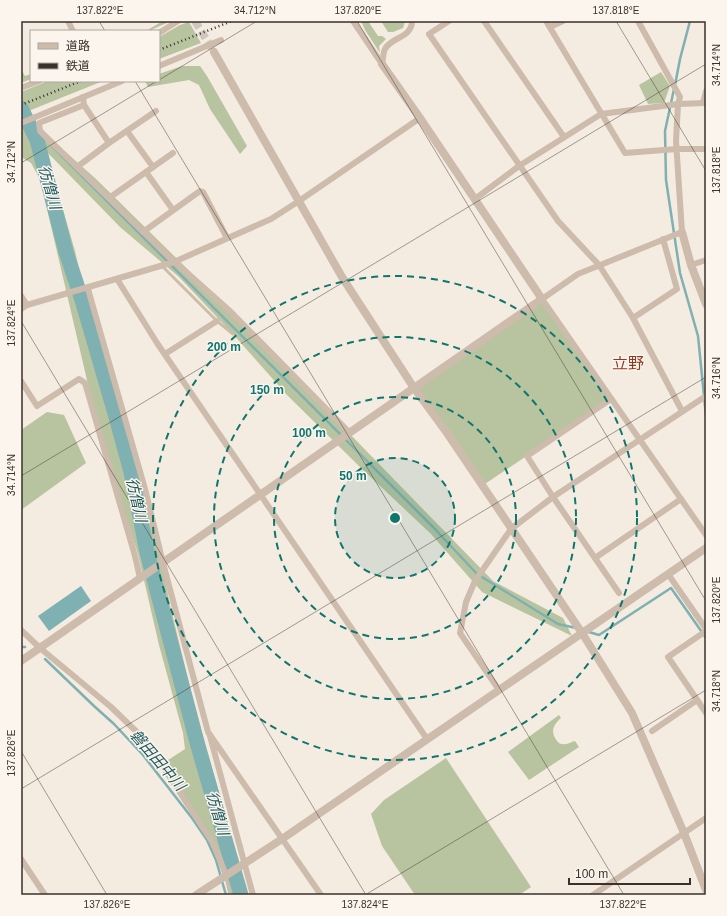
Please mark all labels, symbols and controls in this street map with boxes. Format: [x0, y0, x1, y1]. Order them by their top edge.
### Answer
text: 137.822°E [77, 5, 124, 16]
text: 34.712°N [234, 5, 276, 16]
text: 137.820°E [335, 5, 382, 16]
text: 137.818°E [593, 5, 640, 16]
legend [30, 30, 160, 82]
text: 道路 [66, 39, 90, 53]
text: 34.714°N [711, 44, 722, 86]
text: 鉄道 [66, 59, 90, 73]
text: 34.712°N [6, 141, 17, 183]
text: 137.818°E [711, 146, 722, 193]
water label: 彷僧川 [36, 163, 65, 213]
text: 137.824°E [6, 299, 17, 346]
text: 200 m [207, 340, 241, 354]
district label: 立野 [612, 355, 644, 372]
text: 34.716°N [711, 357, 722, 399]
text: 150 m [250, 383, 284, 397]
text: 100 m [292, 426, 326, 440]
text: 34.714°N [6, 454, 17, 496]
text: 50 m [339, 469, 367, 483]
water label: 彷僧川 [124, 476, 151, 526]
centre of rings [388, 511, 402, 525]
text: 137.820°E [711, 576, 722, 623]
text: 34.718°N [711, 670, 722, 712]
water label: 磐田田中川 [127, 726, 190, 795]
text: 137.826°E [6, 729, 17, 776]
water label: 彷僧川 [204, 789, 233, 839]
scale bar [569, 860, 690, 886]
text: 100 m [575, 867, 608, 881]
text: 137.826°E [84, 899, 131, 910]
text: 137.824°E [342, 899, 389, 910]
text: 137.822°E [600, 899, 647, 910]

